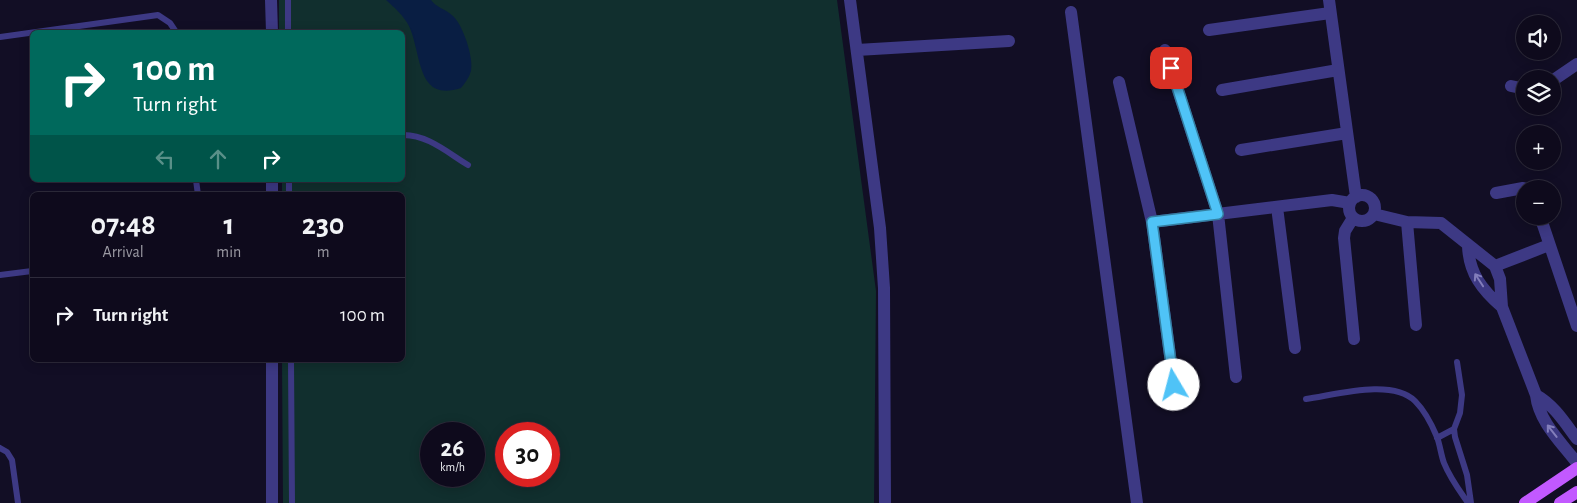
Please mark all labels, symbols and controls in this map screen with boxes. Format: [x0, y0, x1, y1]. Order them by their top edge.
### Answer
map controls [1516, 15, 1561, 225]
button: sound [1516, 15, 1561, 60]
pin [1150, 47, 1192, 89]
icon: right [50, 50, 115, 115]
text: 100 m [133, 52, 216, 87]
icon: arrive [1157, 54, 1185, 82]
button: layers [1516, 70, 1561, 115]
text: Turn right [133, 93, 217, 115]
button: + [1516, 125, 1561, 170]
icon: left [151, 145, 179, 173]
icon: ahead [204, 145, 232, 173]
icon: right [257, 145, 285, 173]
button: − [1516, 180, 1561, 225]
text: 07:48 [91, 210, 156, 240]
text: 1 [223, 210, 234, 240]
text: 230 [302, 210, 344, 240]
text: Arrival [103, 244, 144, 260]
text: min [216, 244, 241, 260]
text: m [317, 244, 330, 260]
one-way arrow [1473, 273, 1484, 287]
icon: right [50, 301, 78, 329]
text: Turn right [93, 306, 168, 325]
text: 100 m [340, 306, 385, 325]
position arrow [1147, 358, 1199, 410]
speed limit sign: 30 [495, 422, 560, 487]
one-way arrow [1547, 425, 1558, 438]
text: 26 [441, 436, 464, 461]
text: km/h [440, 461, 465, 473]

